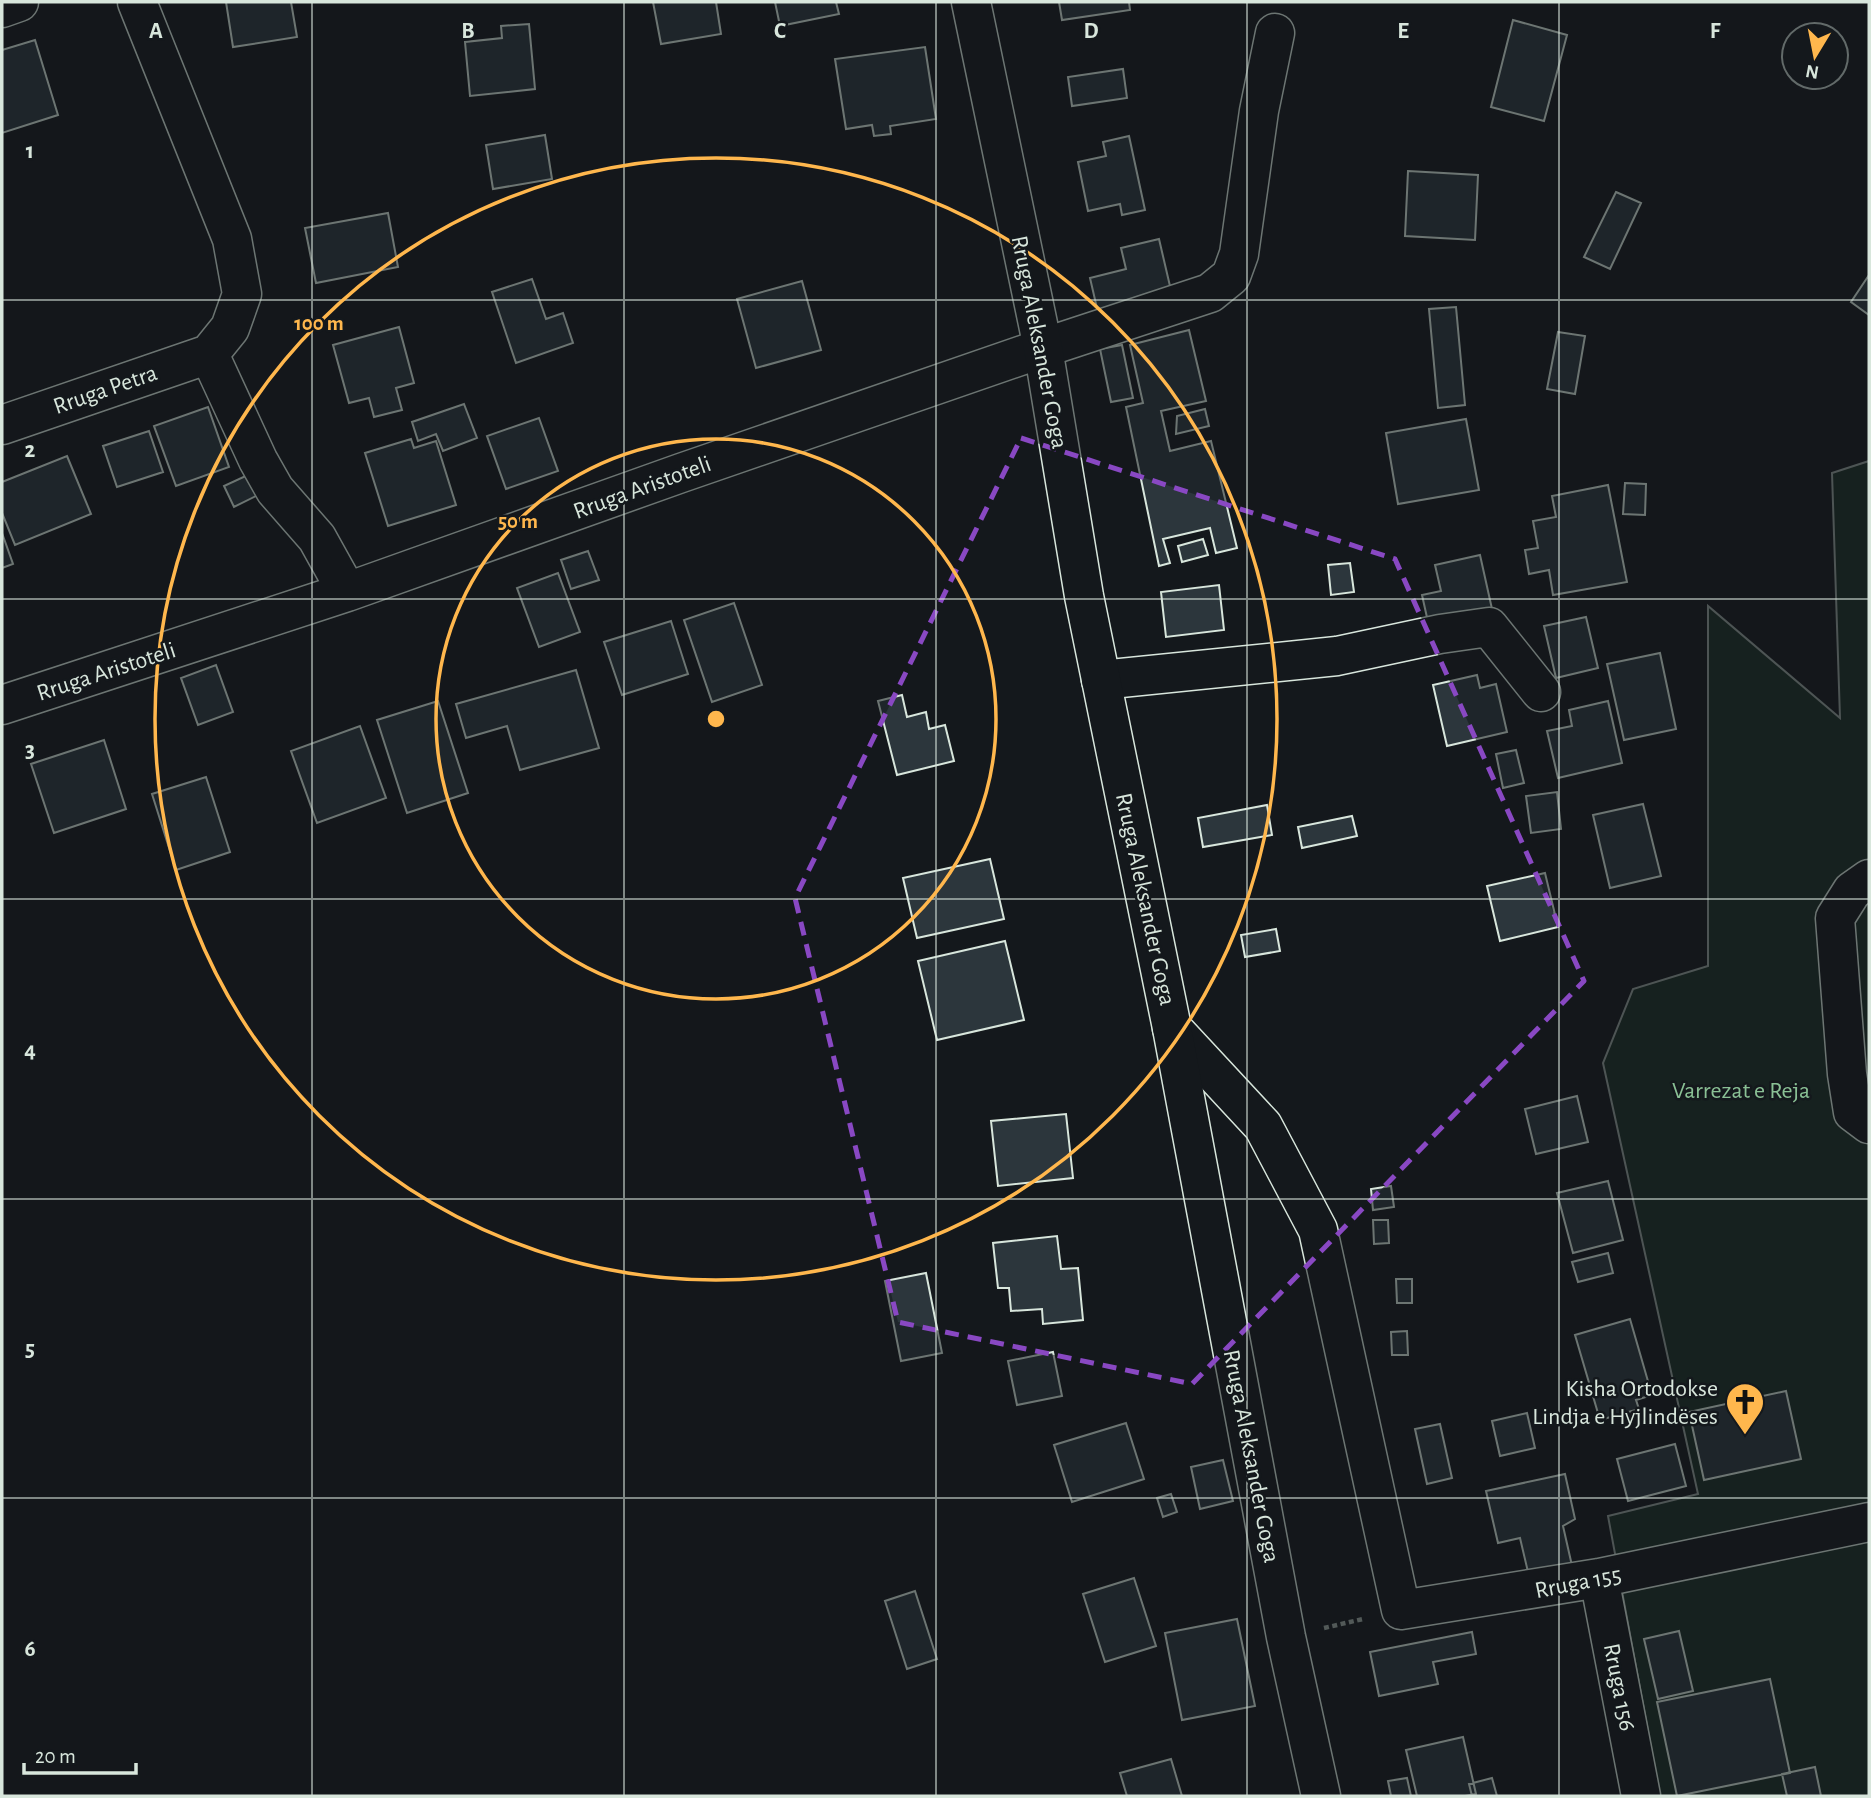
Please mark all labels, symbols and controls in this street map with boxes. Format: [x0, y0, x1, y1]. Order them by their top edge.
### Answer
text: A [149, 20, 163, 43]
text: B [461, 20, 475, 43]
text: C [774, 20, 786, 43]
text: D [1083, 20, 1099, 43]
text: E [1397, 20, 1409, 43]
text: F [1710, 20, 1721, 43]
north arrow [1780, 21, 1850, 91]
text: N [1804, 61, 1820, 82]
text: 1 [26, 140, 34, 163]
street label: Rruga Aleksander Goga [1007, 234, 1071, 451]
text: 100 m [294, 313, 344, 334]
street label: Rruga Petra [50, 361, 160, 419]
text: 2 [25, 439, 36, 462]
street label: Rruga Aristoteli [570, 452, 714, 524]
text: 50 m [498, 511, 538, 532]
street label: Rruga Aristoteli [34, 638, 179, 706]
centre of rings [704, 707, 728, 731]
text: 3 [25, 739, 35, 762]
street label: Rruga Aleksander Goga [1111, 791, 1179, 1008]
text: 4 [24, 1039, 36, 1062]
park label: Varrezat e Reja [1672, 1079, 1810, 1103]
text: 5 [25, 1338, 35, 1361]
street label: Rruga Aleksander Goga [1219, 1348, 1283, 1565]
place label: Kisha Ortodokse Lindja e Hyjlindëses [1532, 1377, 1718, 1429]
church icon: Kisha Ortodokse Lindja e Hyjlindëses [1724, 1381, 1766, 1436]
street label: Rruga 155 [1533, 1563, 1624, 1603]
text: 6 [24, 1638, 36, 1661]
street label: Rruga 156 [1599, 1641, 1639, 1733]
scale bar [24, 1731, 136, 1775]
text: 20 m [35, 1746, 76, 1767]

